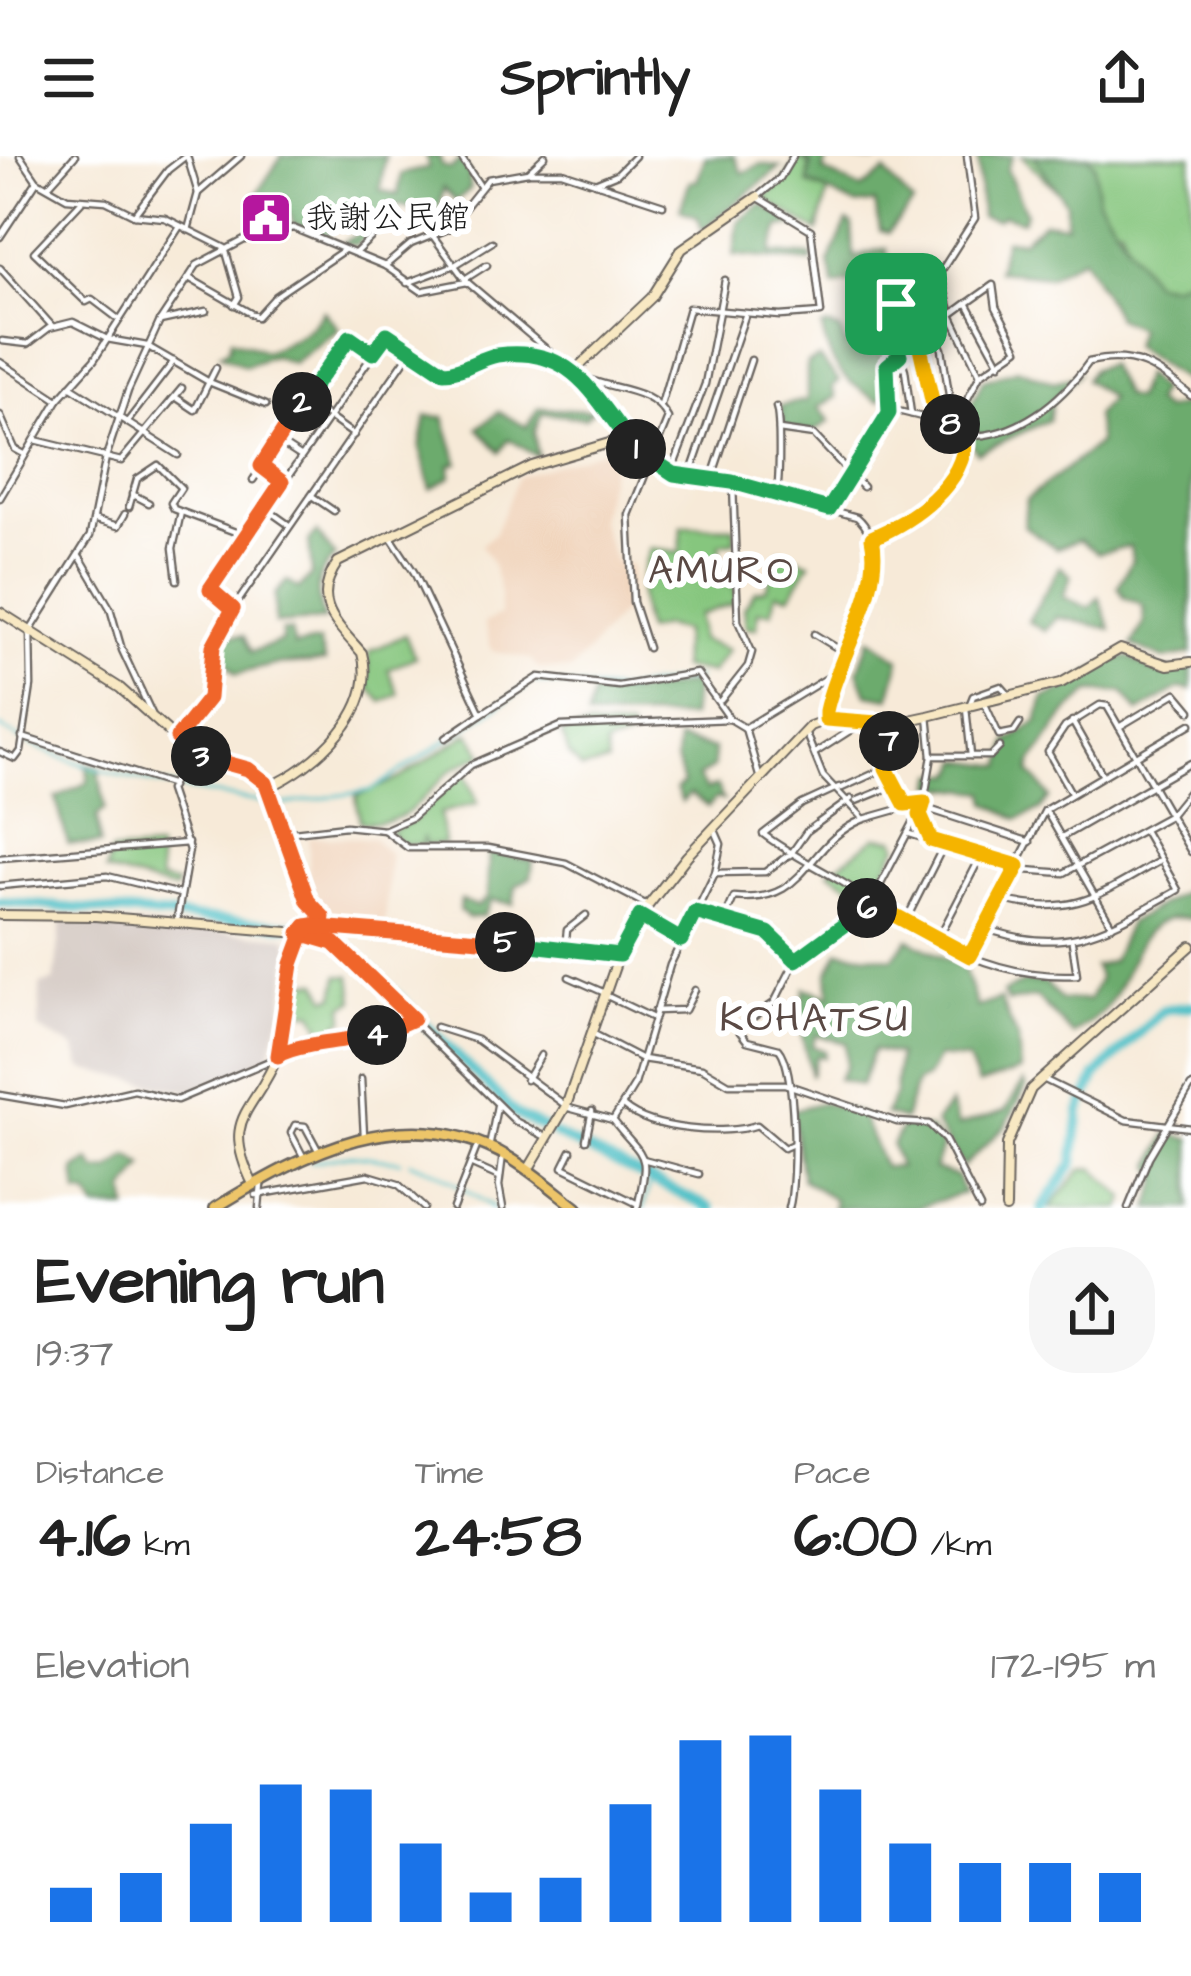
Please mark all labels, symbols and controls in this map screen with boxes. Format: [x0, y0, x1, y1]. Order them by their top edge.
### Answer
text: Sprintly [501, 41, 690, 116]
icon: menu [36, 45, 102, 111]
icon: share [1089, 45, 1155, 111]
public building icon: 我謝公民館 [238, 190, 294, 246]
place label: 我謝公民館 [305, 195, 470, 241]
pin [845, 253, 947, 355]
icon: arrive [863, 271, 929, 337]
pin: 2 [272, 372, 332, 432]
text: 2 [293, 379, 311, 425]
pin: 8 [920, 394, 980, 454]
text: 8 [939, 401, 961, 447]
pin: 1 [606, 419, 666, 479]
text: 1 [634, 426, 638, 472]
district label: AMURO [648, 545, 796, 599]
pin: 7 [859, 711, 919, 771]
text: 7 [879, 718, 899, 764]
pin: 3 [171, 726, 231, 786]
text: 3 [193, 733, 209, 779]
pin: 6 [837, 878, 897, 938]
text: 6 [857, 885, 877, 931]
pin: 5 [475, 912, 535, 972]
text: 5 [493, 919, 517, 965]
district label: KOHATSU [720, 993, 910, 1047]
pin: 4 [347, 1005, 407, 1065]
text: 4 [366, 1012, 388, 1058]
text: Evening run [36, 1237, 384, 1329]
button: share [1029, 1247, 1155, 1373]
text: 19:37 [36, 1328, 114, 1382]
text: Distance [36, 1450, 164, 1496]
text: Time [415, 1450, 484, 1496]
text: Pace [794, 1450, 871, 1496]
text: 4.16 [36, 1496, 131, 1579]
text: 24:58 [415, 1496, 582, 1579]
text: 6:00 [794, 1496, 917, 1579]
text: km [131, 1522, 190, 1568]
text: /km [917, 1522, 992, 1568]
text: Elevation [36, 1640, 190, 1694]
text: 172–195 m [991, 1640, 1155, 1694]

